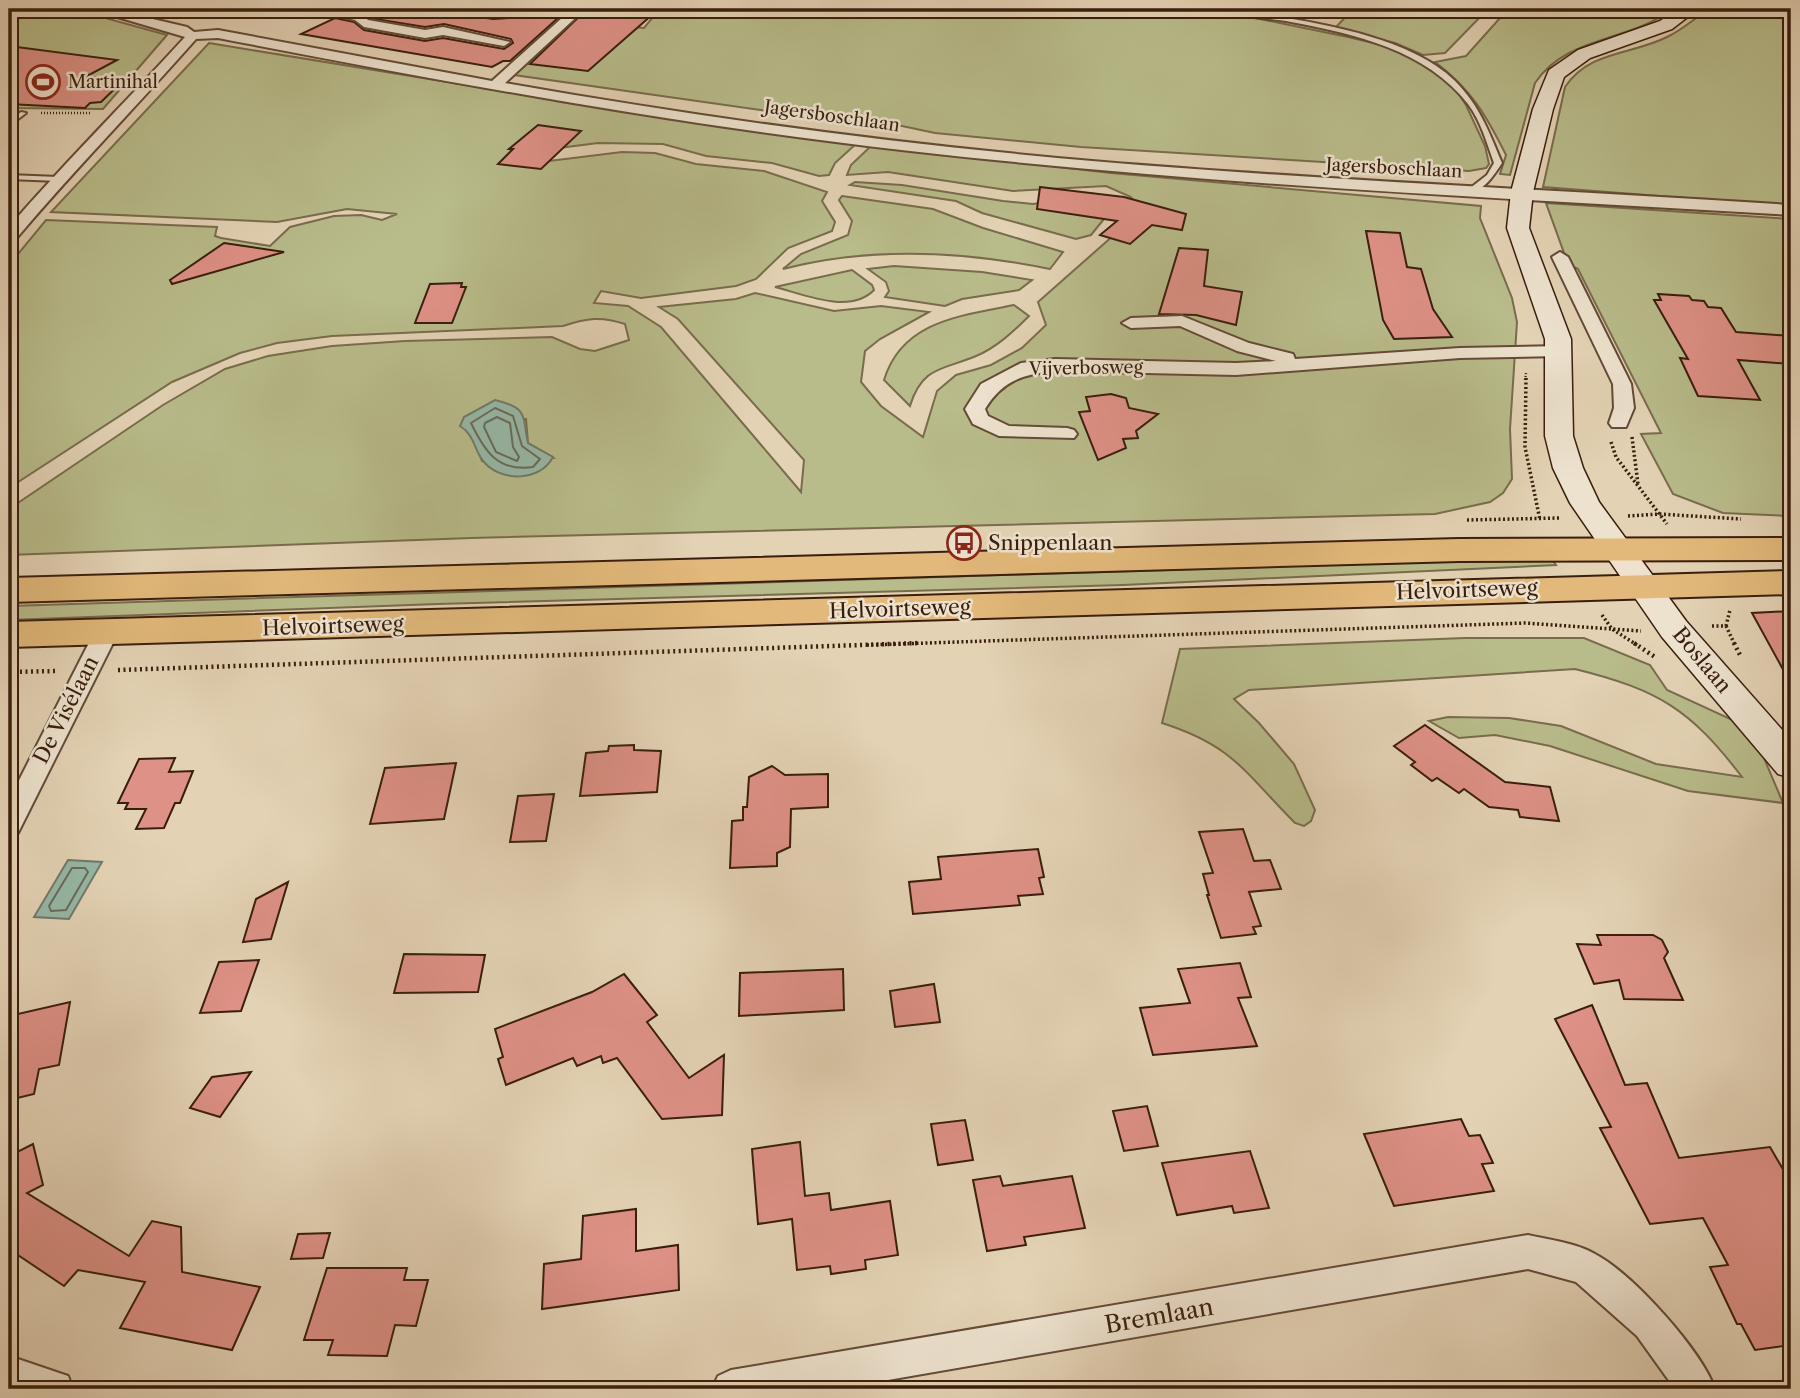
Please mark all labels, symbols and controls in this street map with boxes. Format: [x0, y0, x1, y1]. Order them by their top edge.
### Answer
sports icon: Martinihal [24, 63, 62, 101]
place label: Martinihal [68, 71, 158, 93]
street label: Jagersboschlaan [760, 95, 901, 136]
street label: Jagersboschlaan [1322, 153, 1463, 183]
street label: Vijverbosweg [1028, 356, 1144, 380]
bus stop icon: Snippenlaan [945, 524, 983, 562]
place label: Snippenlaan [988, 530, 1112, 555]
street label: Helvoirtseweg [1396, 575, 1539, 604]
street label: Helvoirtseweg [829, 594, 972, 623]
street label: Helvoirtseweg [262, 611, 405, 640]
street label: Boslaan [1668, 622, 1737, 698]
street label: De Visélaan [28, 652, 103, 768]
street label: Bremlaan [1102, 1292, 1215, 1339]

